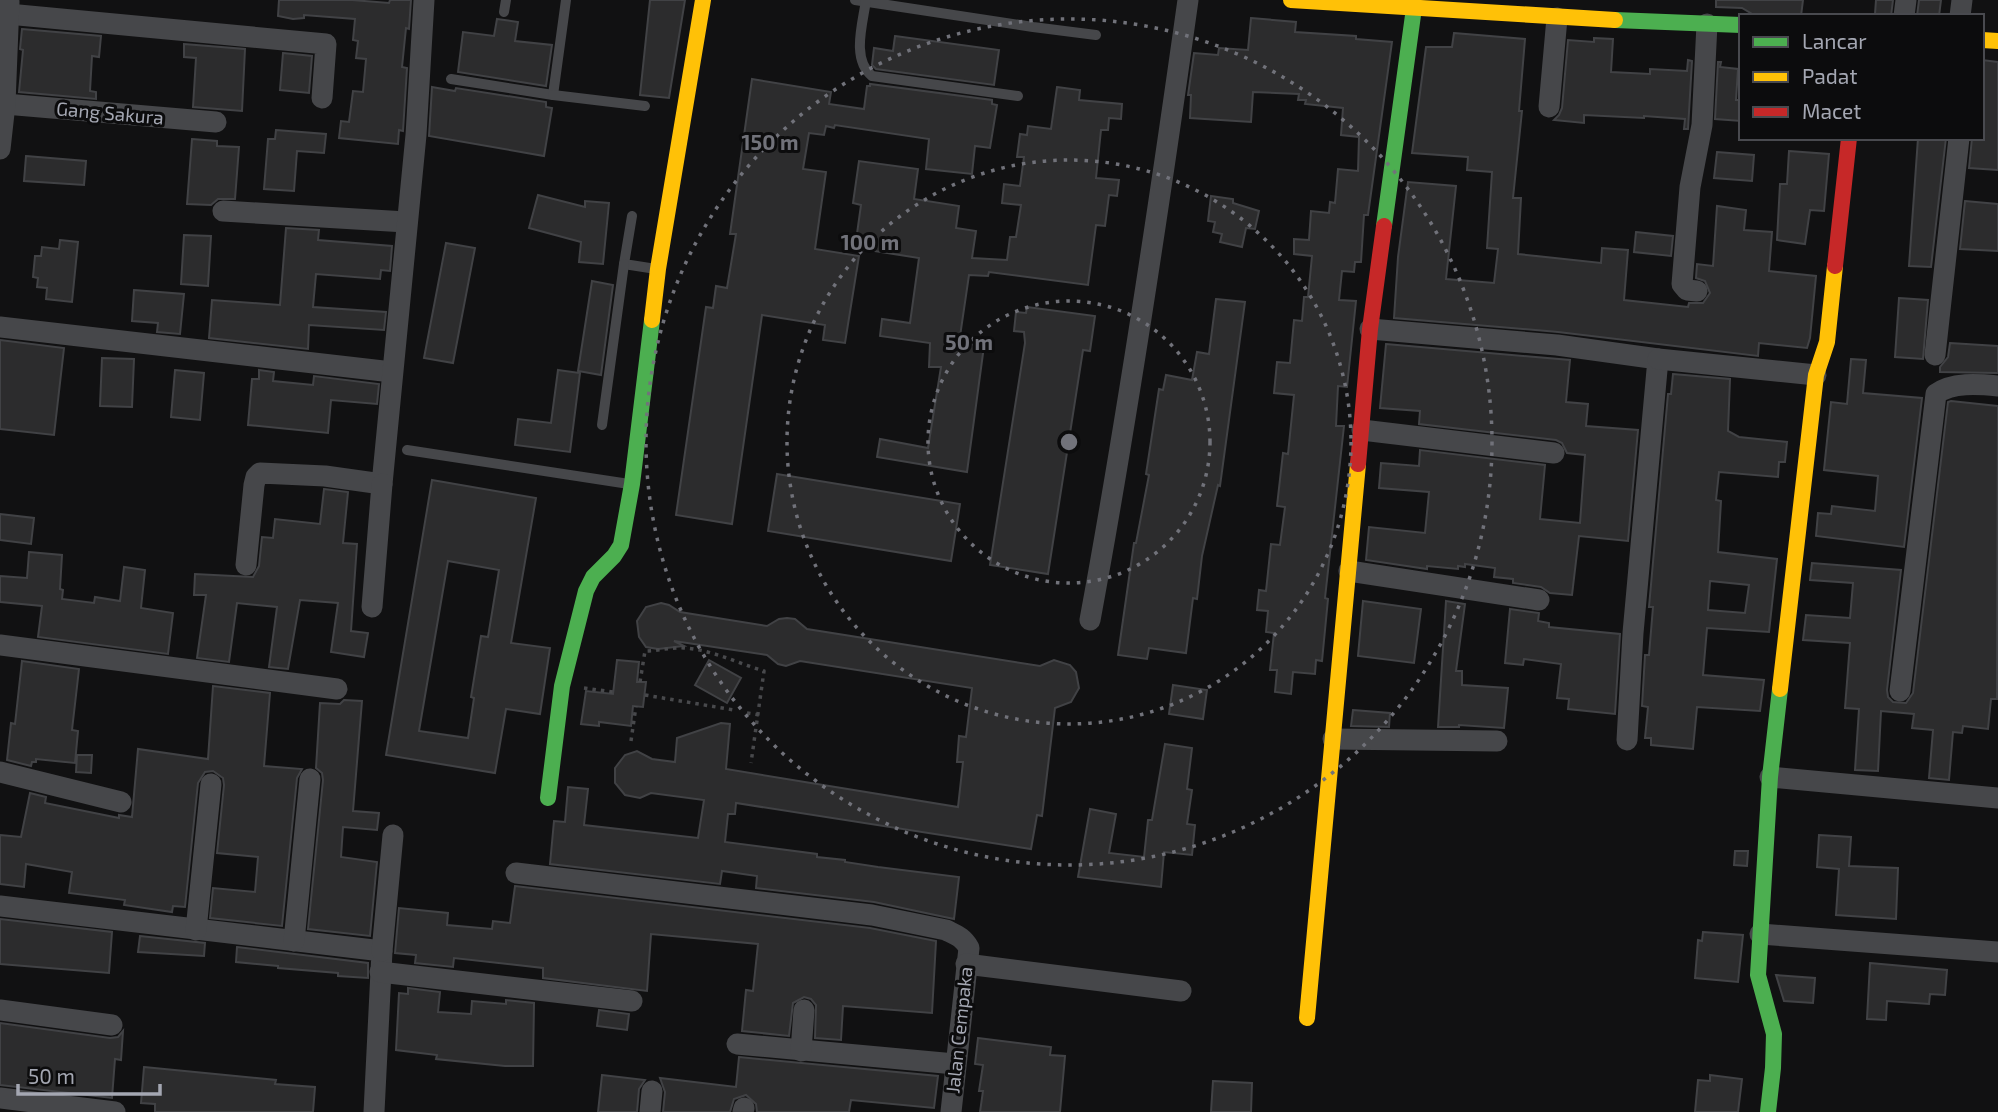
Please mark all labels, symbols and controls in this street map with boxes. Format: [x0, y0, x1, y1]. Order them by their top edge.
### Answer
legend [1739, 14, 1984, 140]
text: Lancar [1802, 28, 1867, 53]
text: Padat [1802, 63, 1857, 88]
street label: Gang Sakura [55, 96, 165, 129]
text: Macet [1802, 98, 1861, 123]
text: 150 m [742, 129, 798, 154]
text: 100 m [841, 229, 899, 254]
text: 50 m [945, 329, 993, 354]
centre of rings [1057, 430, 1081, 454]
street label: Jalan Cempaka [940, 965, 977, 1095]
scale bar [18, 1052, 159, 1096]
text: 50 m [28, 1063, 75, 1088]

